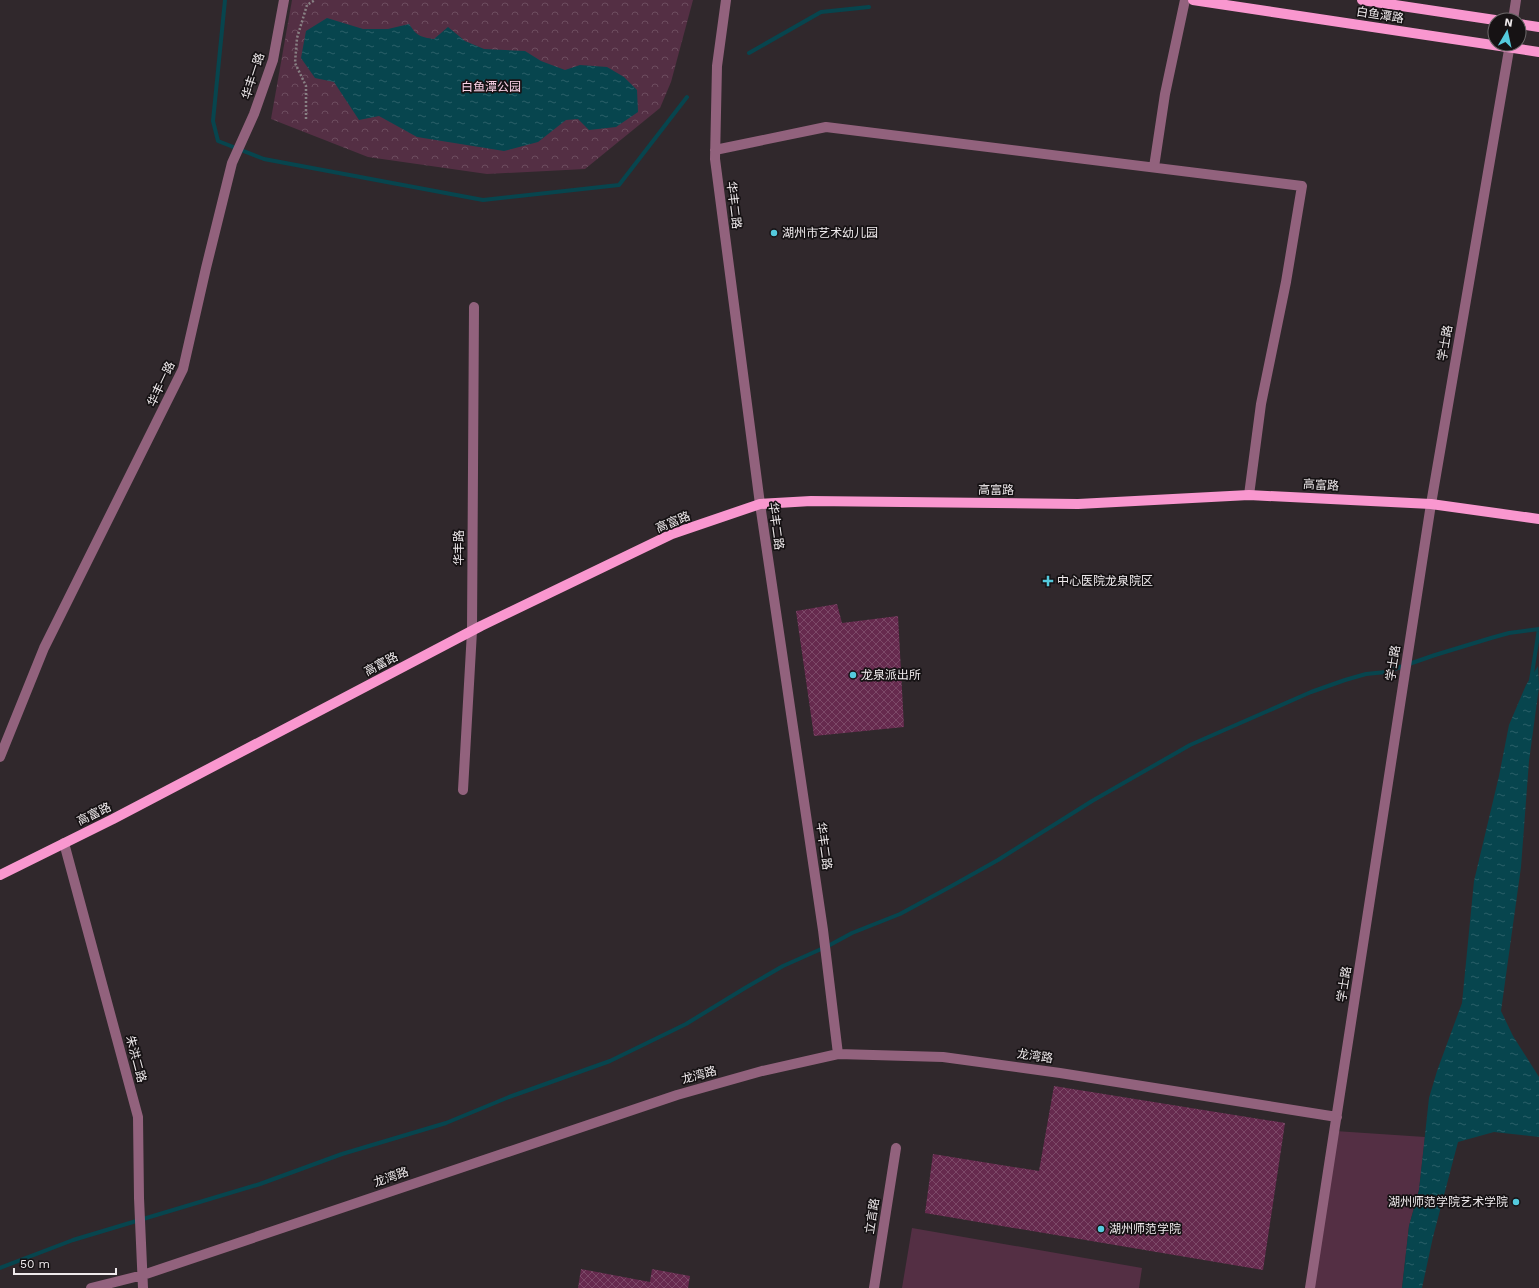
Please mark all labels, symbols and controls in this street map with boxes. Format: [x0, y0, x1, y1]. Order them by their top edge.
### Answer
street label: 白鱼潭路 [1355, 4, 1405, 26]
north arrow [1487, 12, 1527, 52]
text: N [1503, 16, 1514, 30]
street label: 华丰一路 [239, 51, 267, 101]
park label: 白鱼潭公园 [461, 80, 521, 94]
street label: 华丰二路 [724, 180, 744, 230]
place label: 湖州市艺术幼儿园 [782, 226, 878, 240]
marker: 湖州市艺术幼儿园 [769, 228, 779, 238]
street label: 学士路 [1435, 324, 1455, 362]
street label: 华丰一路 [145, 359, 177, 409]
street label: 高富路 [1303, 477, 1339, 493]
street label: 高富路 [978, 483, 1014, 497]
street label: 华丰二路 [766, 501, 786, 551]
street label: 高富路 [654, 509, 692, 535]
street label: 华丰路 [452, 530, 466, 566]
place label: 中心医院龙泉院区 [1057, 574, 1153, 588]
marker: 中心医院龙泉院区 [1042, 575, 1054, 587]
street label: 学士路 [1383, 644, 1403, 682]
street label: 高富路 [362, 649, 400, 679]
place label: 龙泉派出所 [861, 668, 921, 682]
marker: 龙泉派出所 [848, 670, 858, 680]
street label: 高富路 [75, 800, 113, 828]
street label: 华丰二路 [814, 821, 834, 871]
street label: 学士路 [1334, 965, 1354, 1003]
street label: 朱洪二路 [123, 1034, 149, 1084]
street label: 龙湾路 [1016, 1047, 1054, 1065]
street label: 龙湾路 [680, 1064, 718, 1086]
street label: 龙湾路 [372, 1165, 410, 1189]
place label: 湖州师范学院艺术学院 [1388, 1195, 1508, 1209]
street label: 立言路 [862, 1197, 882, 1235]
marker: 湖州师范学院艺术学院 [1511, 1197, 1521, 1207]
place label: 湖州师范学院 [1109, 1222, 1181, 1236]
marker: 湖州师范学院 [1096, 1224, 1106, 1234]
scale bar [14, 1250, 116, 1276]
text: 50 m [20, 1257, 50, 1271]

